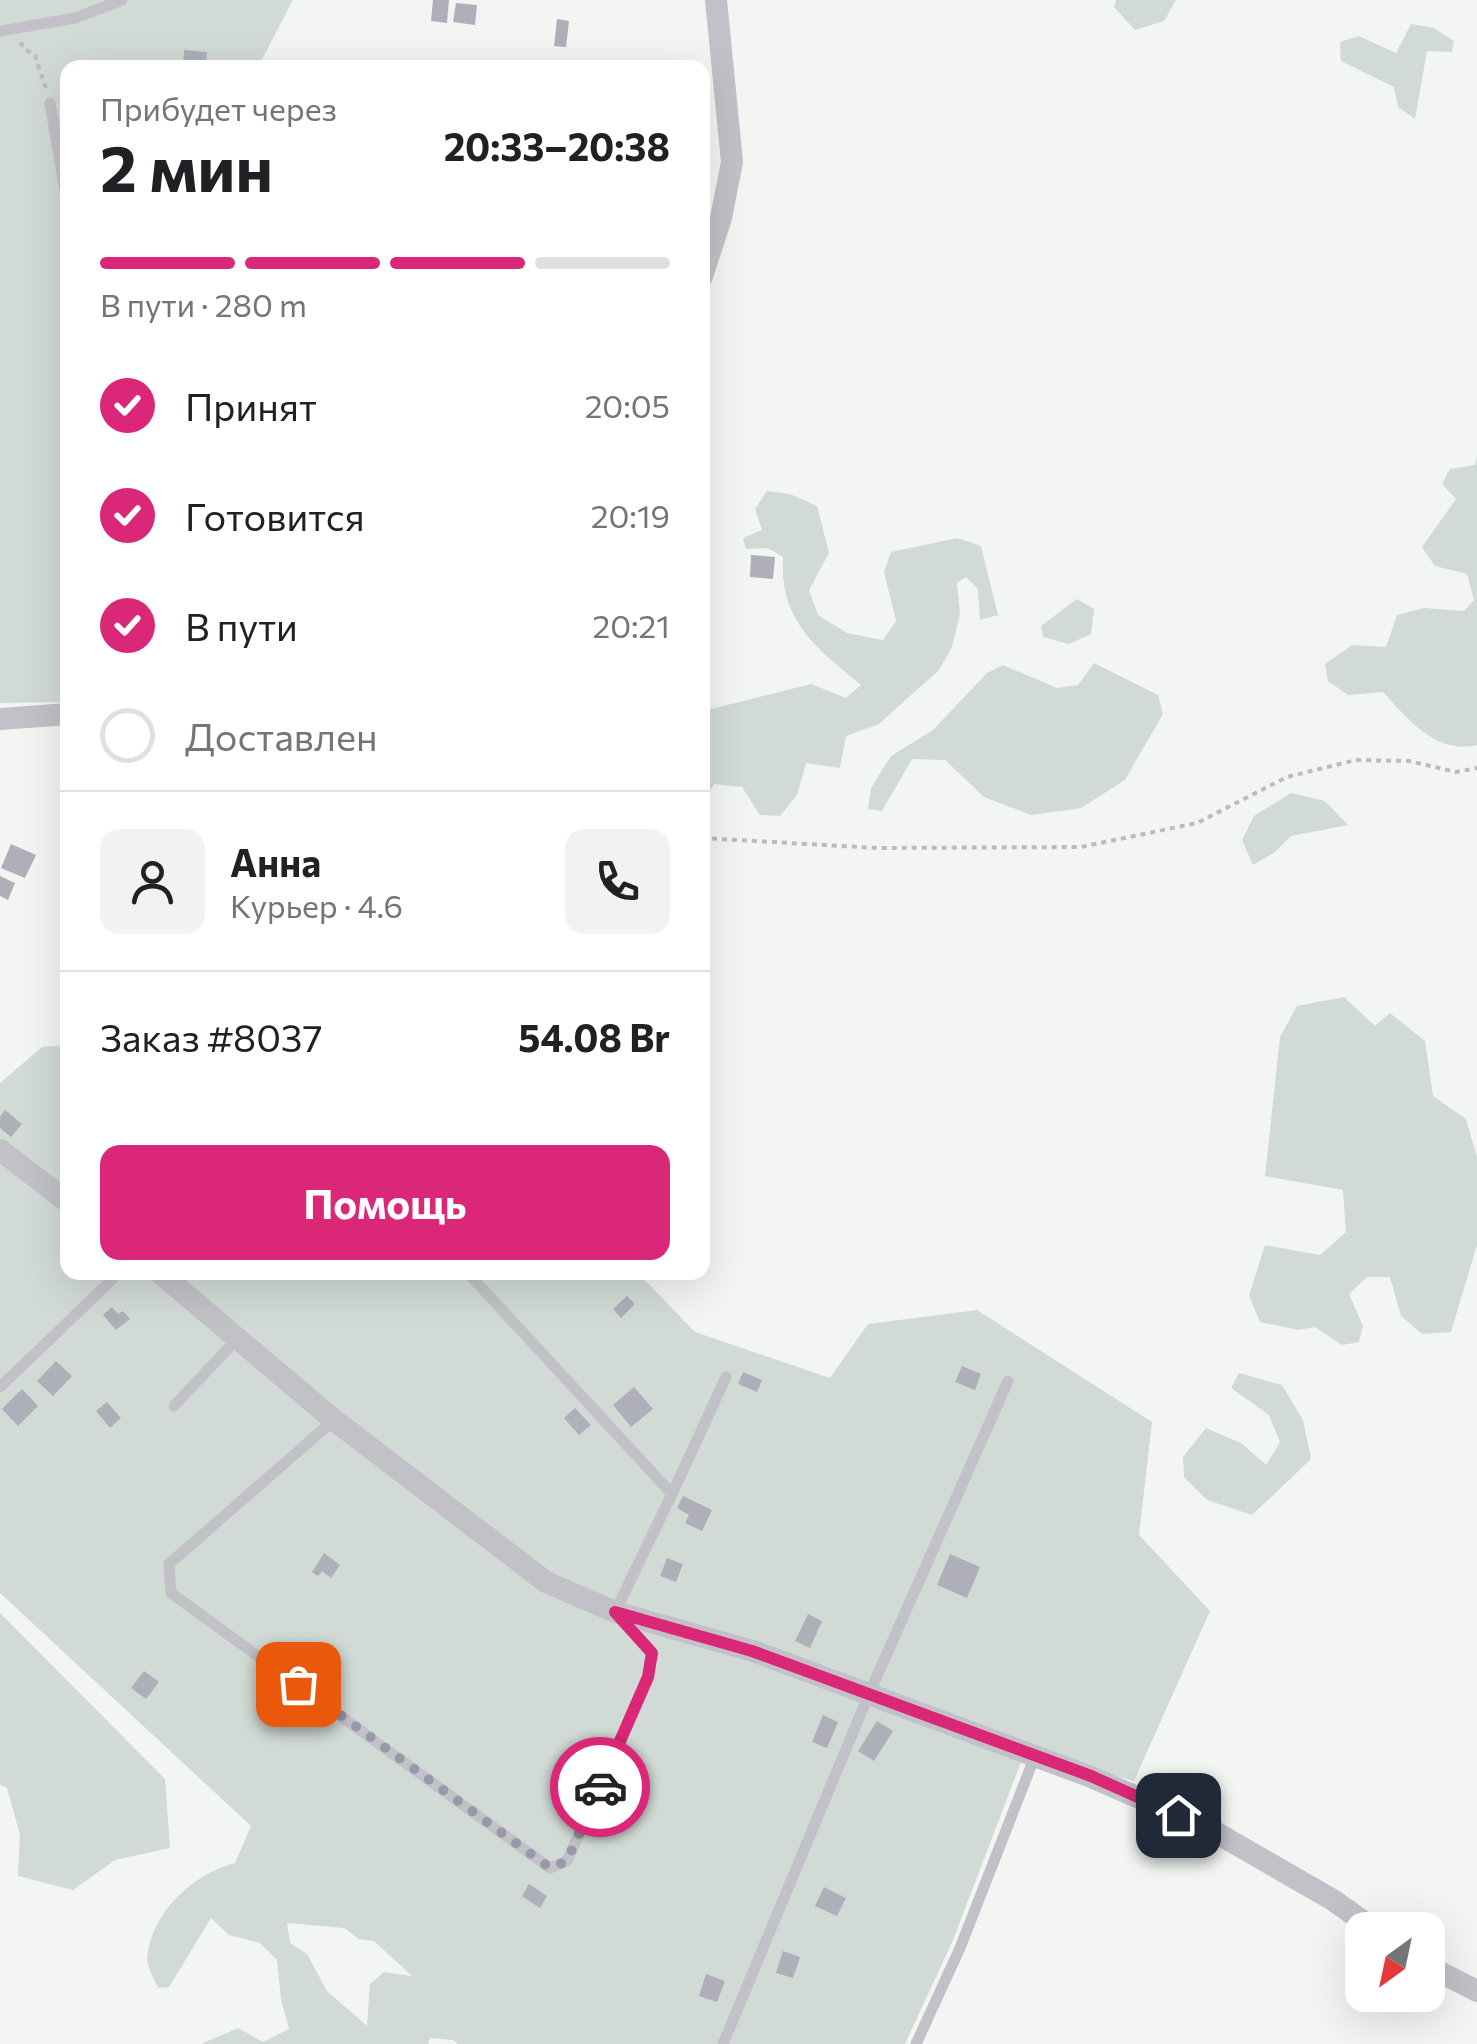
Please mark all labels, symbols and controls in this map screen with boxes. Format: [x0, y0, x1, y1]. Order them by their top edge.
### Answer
text: Прибудет через [100, 88, 337, 128]
text: 20:33–20:38 [444, 122, 670, 169]
text: 2 мин [100, 126, 273, 205]
text: В пути · 280 m [100, 284, 307, 324]
icon: check [100, 378, 155, 433]
text: Принят [185, 382, 317, 429]
text: 20:05 [585, 385, 670, 425]
icon: check [100, 488, 155, 543]
text: Готовится [185, 492, 365, 539]
text: 20:19 [591, 495, 670, 535]
icon: check [100, 598, 155, 653]
text: В пути [185, 602, 298, 649]
text: 20:21 [592, 605, 670, 645]
text: Доставлен [185, 712, 378, 759]
button: person [100, 829, 205, 934]
button: phone [565, 829, 670, 934]
text: Анна [230, 838, 321, 885]
text: Курьер · 4.6 [230, 885, 403, 925]
text: Заказ #8037 [100, 1013, 322, 1060]
text: 54.08 Br [518, 1013, 670, 1060]
button: Помощь [100, 1145, 670, 1260]
pin [256, 1642, 341, 1727]
icon: bag [271, 1657, 326, 1712]
courier [550, 1737, 650, 1837]
icon: car [573, 1760, 628, 1815]
pin [1136, 1773, 1221, 1858]
icon: home [1151, 1788, 1206, 1843]
north arrow [1345, 1912, 1445, 2012]
map controls [1345, 1912, 1445, 2012]

